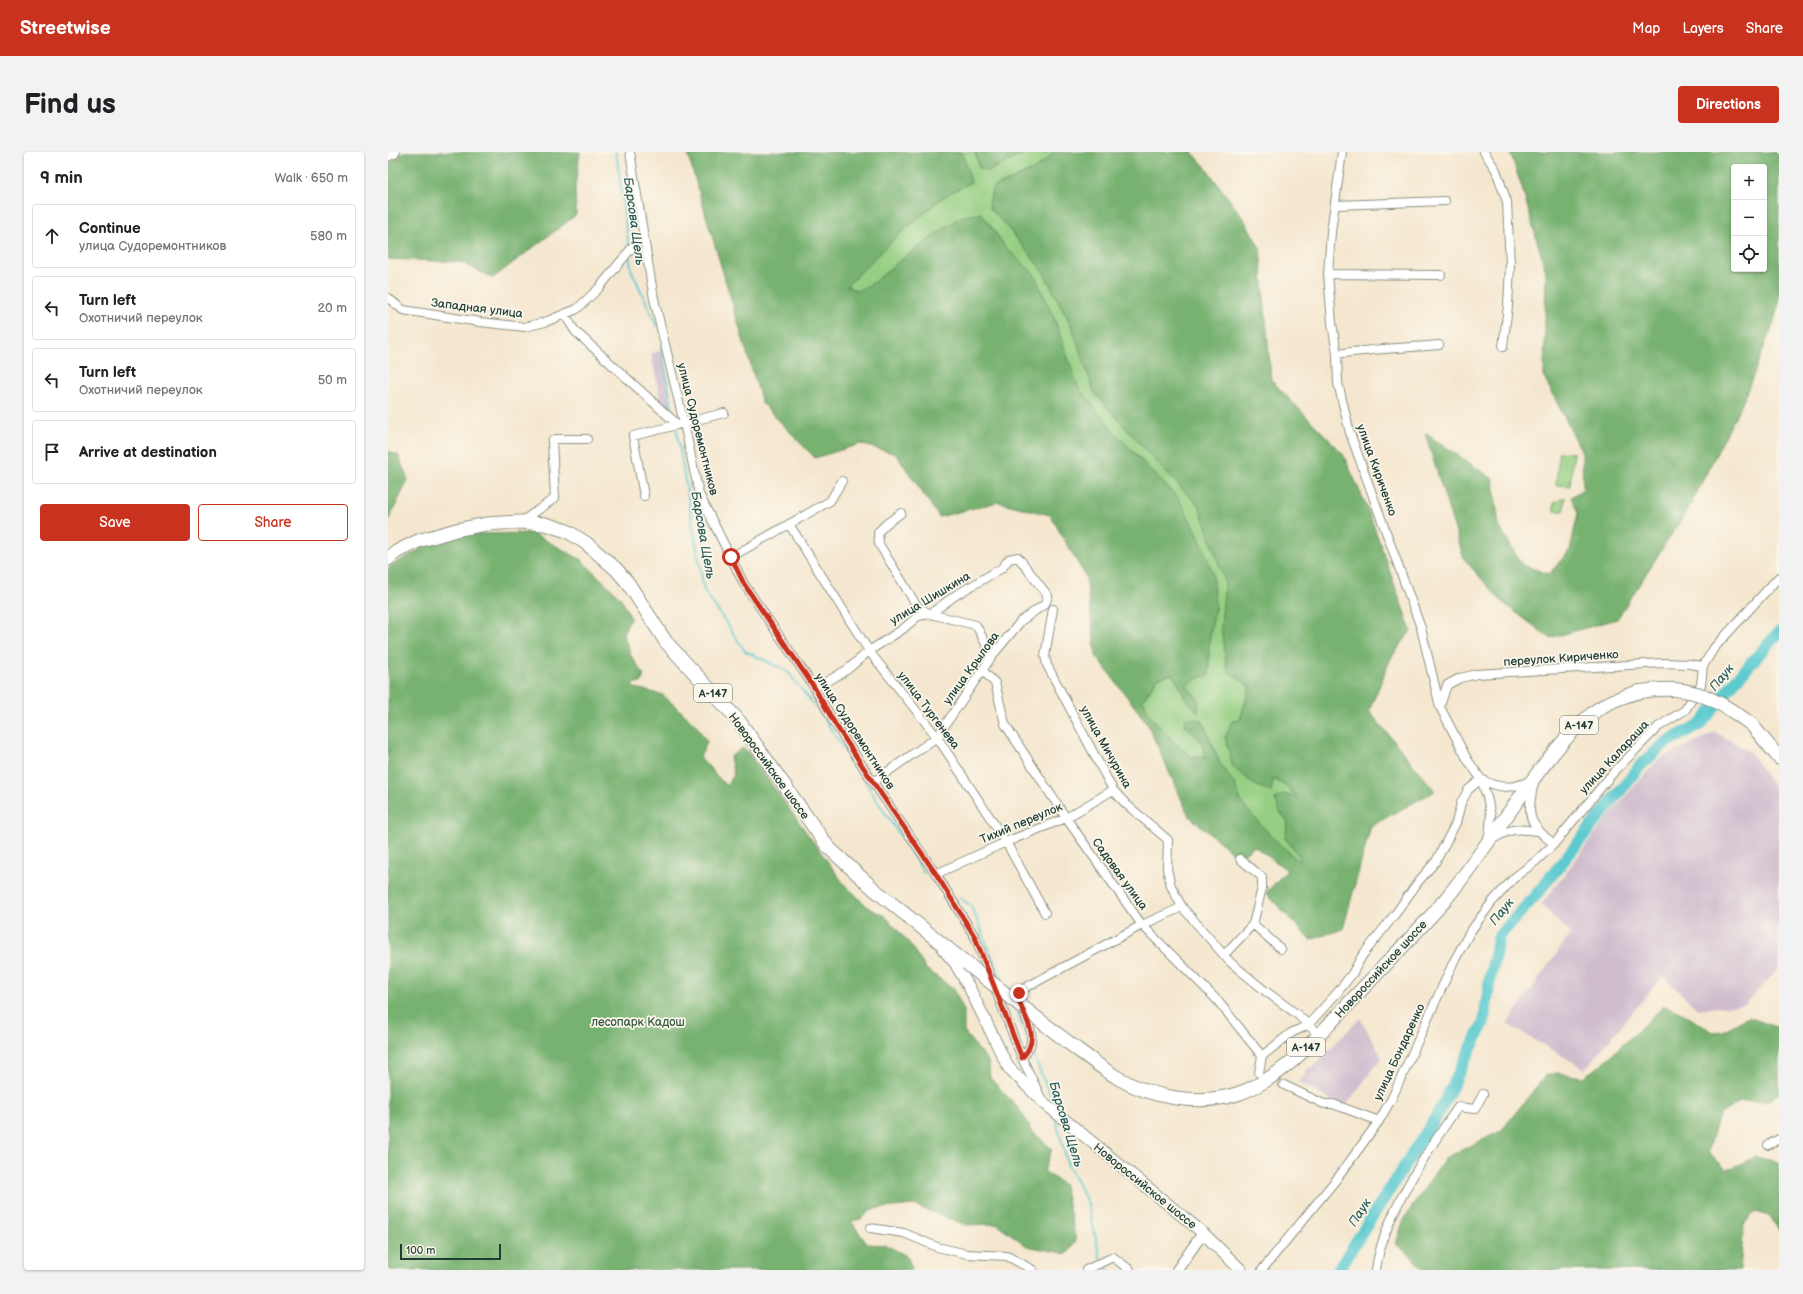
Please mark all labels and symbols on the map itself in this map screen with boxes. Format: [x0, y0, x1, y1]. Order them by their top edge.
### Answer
water label: Барсова Щель [620, 176, 648, 267]
street label: Западная улица [430, 295, 524, 322]
street label: улица Судоремонтников [674, 361, 721, 498]
street label: улица Кириченко [1353, 422, 1400, 518]
water label: Барсова Щель [687, 490, 719, 581]
route start [722, 548, 740, 566]
street label: улица Шишкина [887, 569, 973, 628]
street label: улица Крылова [940, 629, 1003, 708]
street label: переулок Кириченко [1503, 647, 1619, 670]
water label: Паук [1706, 661, 1738, 694]
street label: улица Тургенева [894, 668, 963, 752]
street label: улица Судоремонтников [811, 670, 898, 793]
road number: А-147 [694, 684, 732, 702]
street label: улица Мичурина [1077, 703, 1134, 791]
street label: Новороссийское шоссе [725, 710, 813, 823]
road number: А-147 [1560, 716, 1598, 734]
street label: улица Калараша [1576, 717, 1652, 797]
street label: Тихий переулок [978, 799, 1065, 848]
street label: Садовая улица [1088, 835, 1151, 913]
water label: Паук [1486, 895, 1518, 928]
street label: Новороссийское шоссе [1332, 917, 1431, 1021]
route end [1010, 984, 1028, 1002]
street label: улица Бондаренко [1370, 1002, 1428, 1103]
park label: лесопарк Кадош [591, 1015, 685, 1030]
road number: А-147 [1287, 1038, 1325, 1056]
water label: Барсова Щель [1045, 1079, 1087, 1170]
street label: Новороссийское шоссе [1090, 1140, 1200, 1233]
water label: Паук [1345, 1195, 1375, 1230]
scale bar [400, 1242, 501, 1261]

